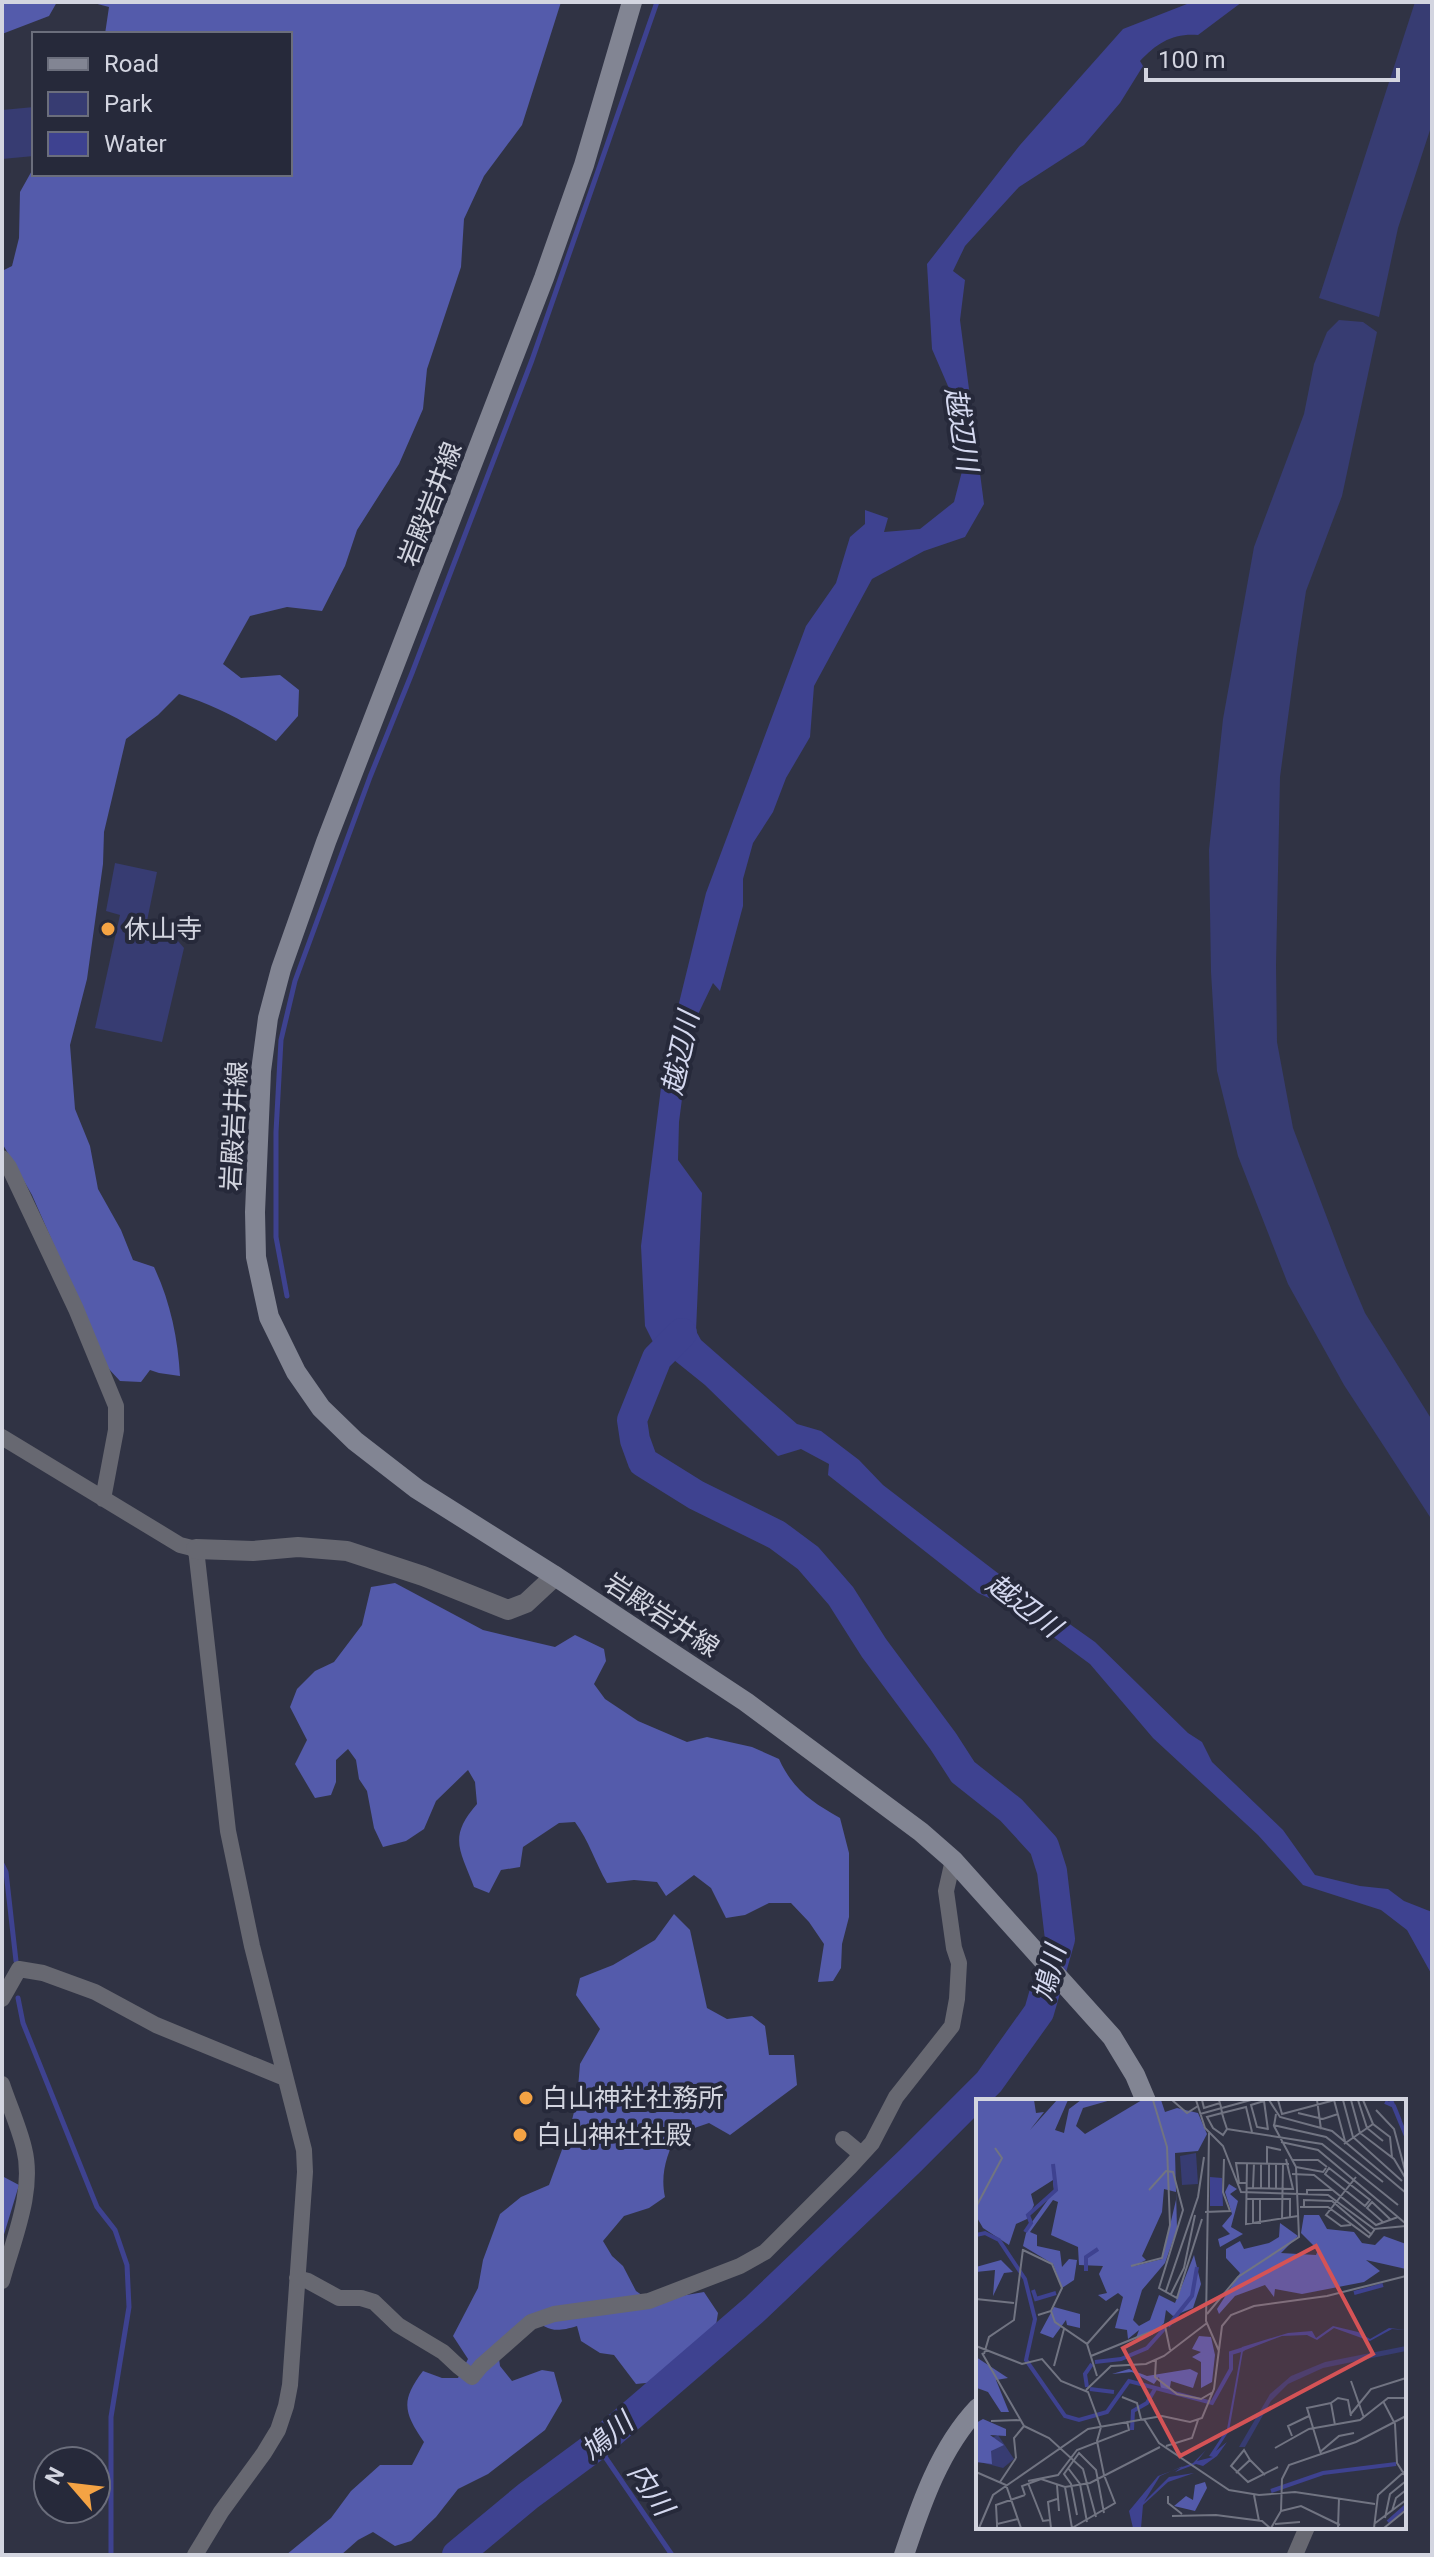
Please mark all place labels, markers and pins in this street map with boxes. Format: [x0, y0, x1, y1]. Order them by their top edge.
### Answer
place label: 休山寺 [124, 914, 202, 944]
marker: 休山寺 [99, 920, 117, 938]
place label: 白山神社社務所 [542, 2083, 724, 2113]
marker: 白山神社社務所 [517, 2089, 535, 2107]
place label: 白山神社社殿 [536, 2120, 692, 2150]
marker: 白山神社社殿 [511, 2126, 529, 2144]

